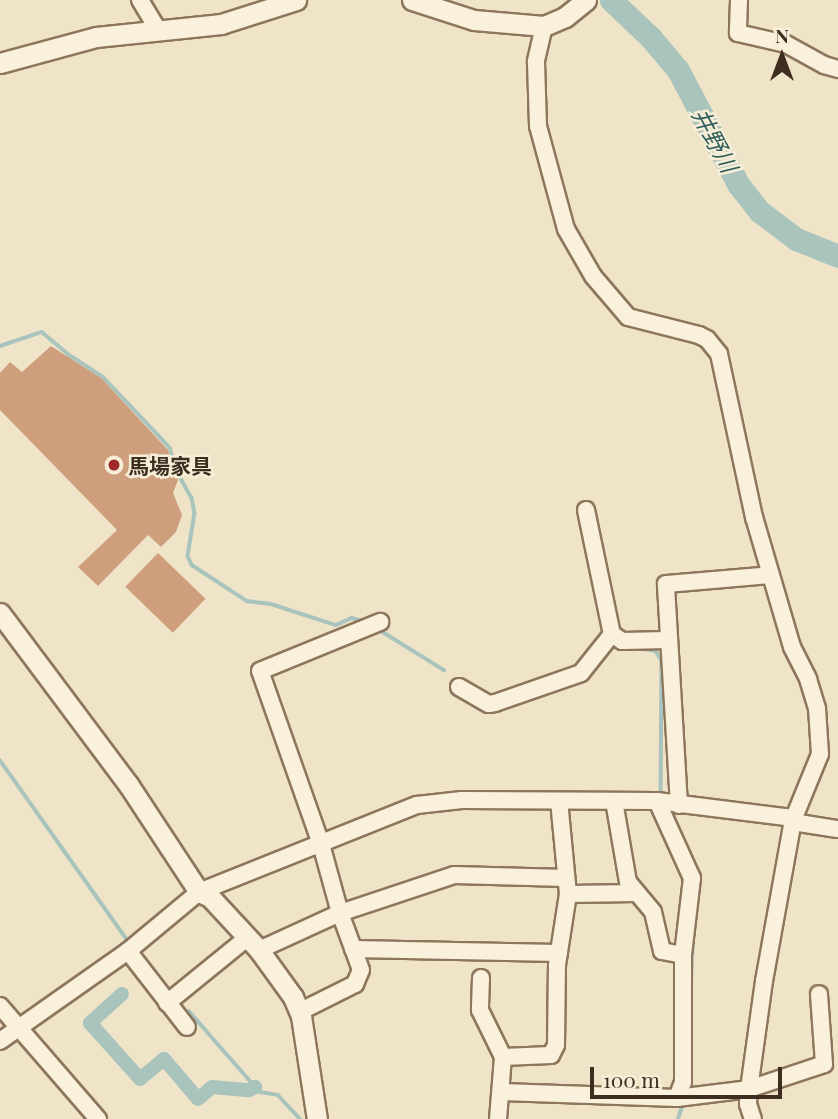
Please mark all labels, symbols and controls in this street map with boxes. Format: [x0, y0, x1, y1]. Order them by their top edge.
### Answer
north arrow [747, 21, 817, 91]
text: N [775, 22, 789, 48]
water label: 井野川 [687, 103, 743, 177]
place label: 馬場家具 [128, 452, 212, 478]
marker: 馬場家具 [106, 457, 122, 473]
scale bar [593, 1052, 786, 1096]
text: 100 m [603, 1065, 660, 1093]

